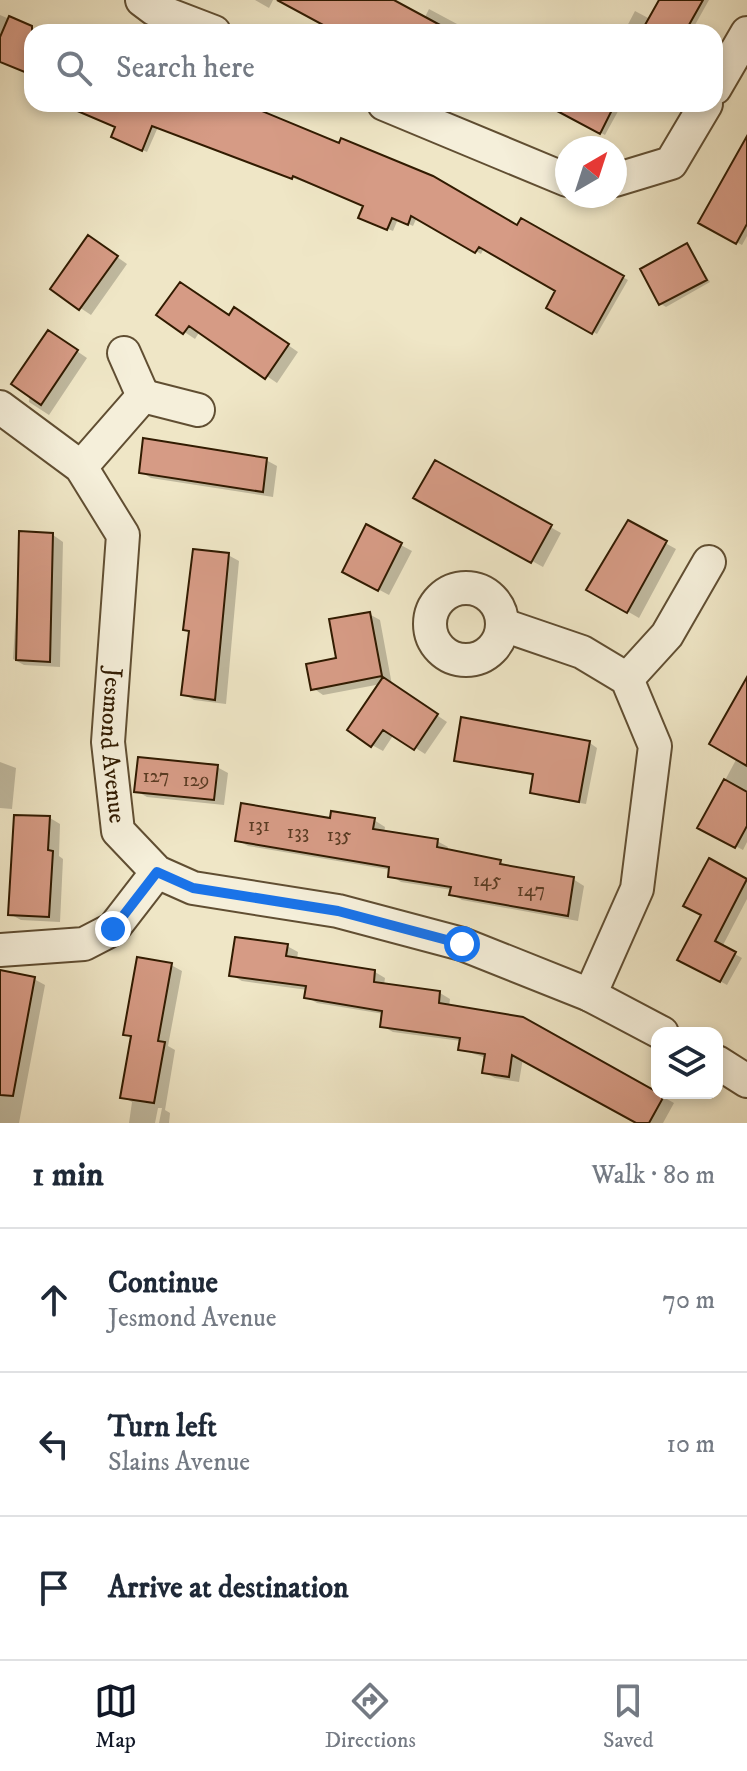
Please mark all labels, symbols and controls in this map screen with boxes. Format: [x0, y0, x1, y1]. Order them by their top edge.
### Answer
search box [24, 24, 723, 112]
icon: search [52, 46, 96, 90]
text: Search here [116, 50, 255, 87]
north arrow [555, 136, 627, 208]
street label: Jesmond Avenue [93, 665, 132, 825]
house number: 127 [142, 764, 170, 789]
house number: 129 [182, 768, 210, 793]
house number: 131 [248, 813, 270, 838]
house number: 133 [287, 820, 309, 845]
house number: 135 [327, 823, 351, 848]
house number: 145 [473, 868, 501, 893]
house number: 147 [517, 878, 545, 903]
route end [95, 911, 131, 947]
route start [444, 926, 480, 962]
map controls [651, 1027, 723, 1099]
button: layers [651, 1027, 723, 1099]
text: 1 min [32, 1154, 104, 1196]
text: Walk · 80 m [591, 1159, 715, 1192]
text: Continue [108, 1265, 218, 1302]
icon: ahead [32, 1278, 76, 1322]
text: 70 m [662, 1284, 715, 1317]
text: Jesmond Avenue [108, 1302, 276, 1335]
text: Turn left [108, 1409, 217, 1446]
icon: left [32, 1422, 76, 1466]
text: 10 m [666, 1428, 715, 1461]
text: Slains Avenue [108, 1446, 250, 1479]
icon: arrive [32, 1566, 76, 1610]
text: Arrive at destination [108, 1570, 349, 1607]
tab: Map [94, 1679, 138, 1754]
tab: Directions [325, 1679, 416, 1754]
tab: Saved [603, 1679, 653, 1754]

